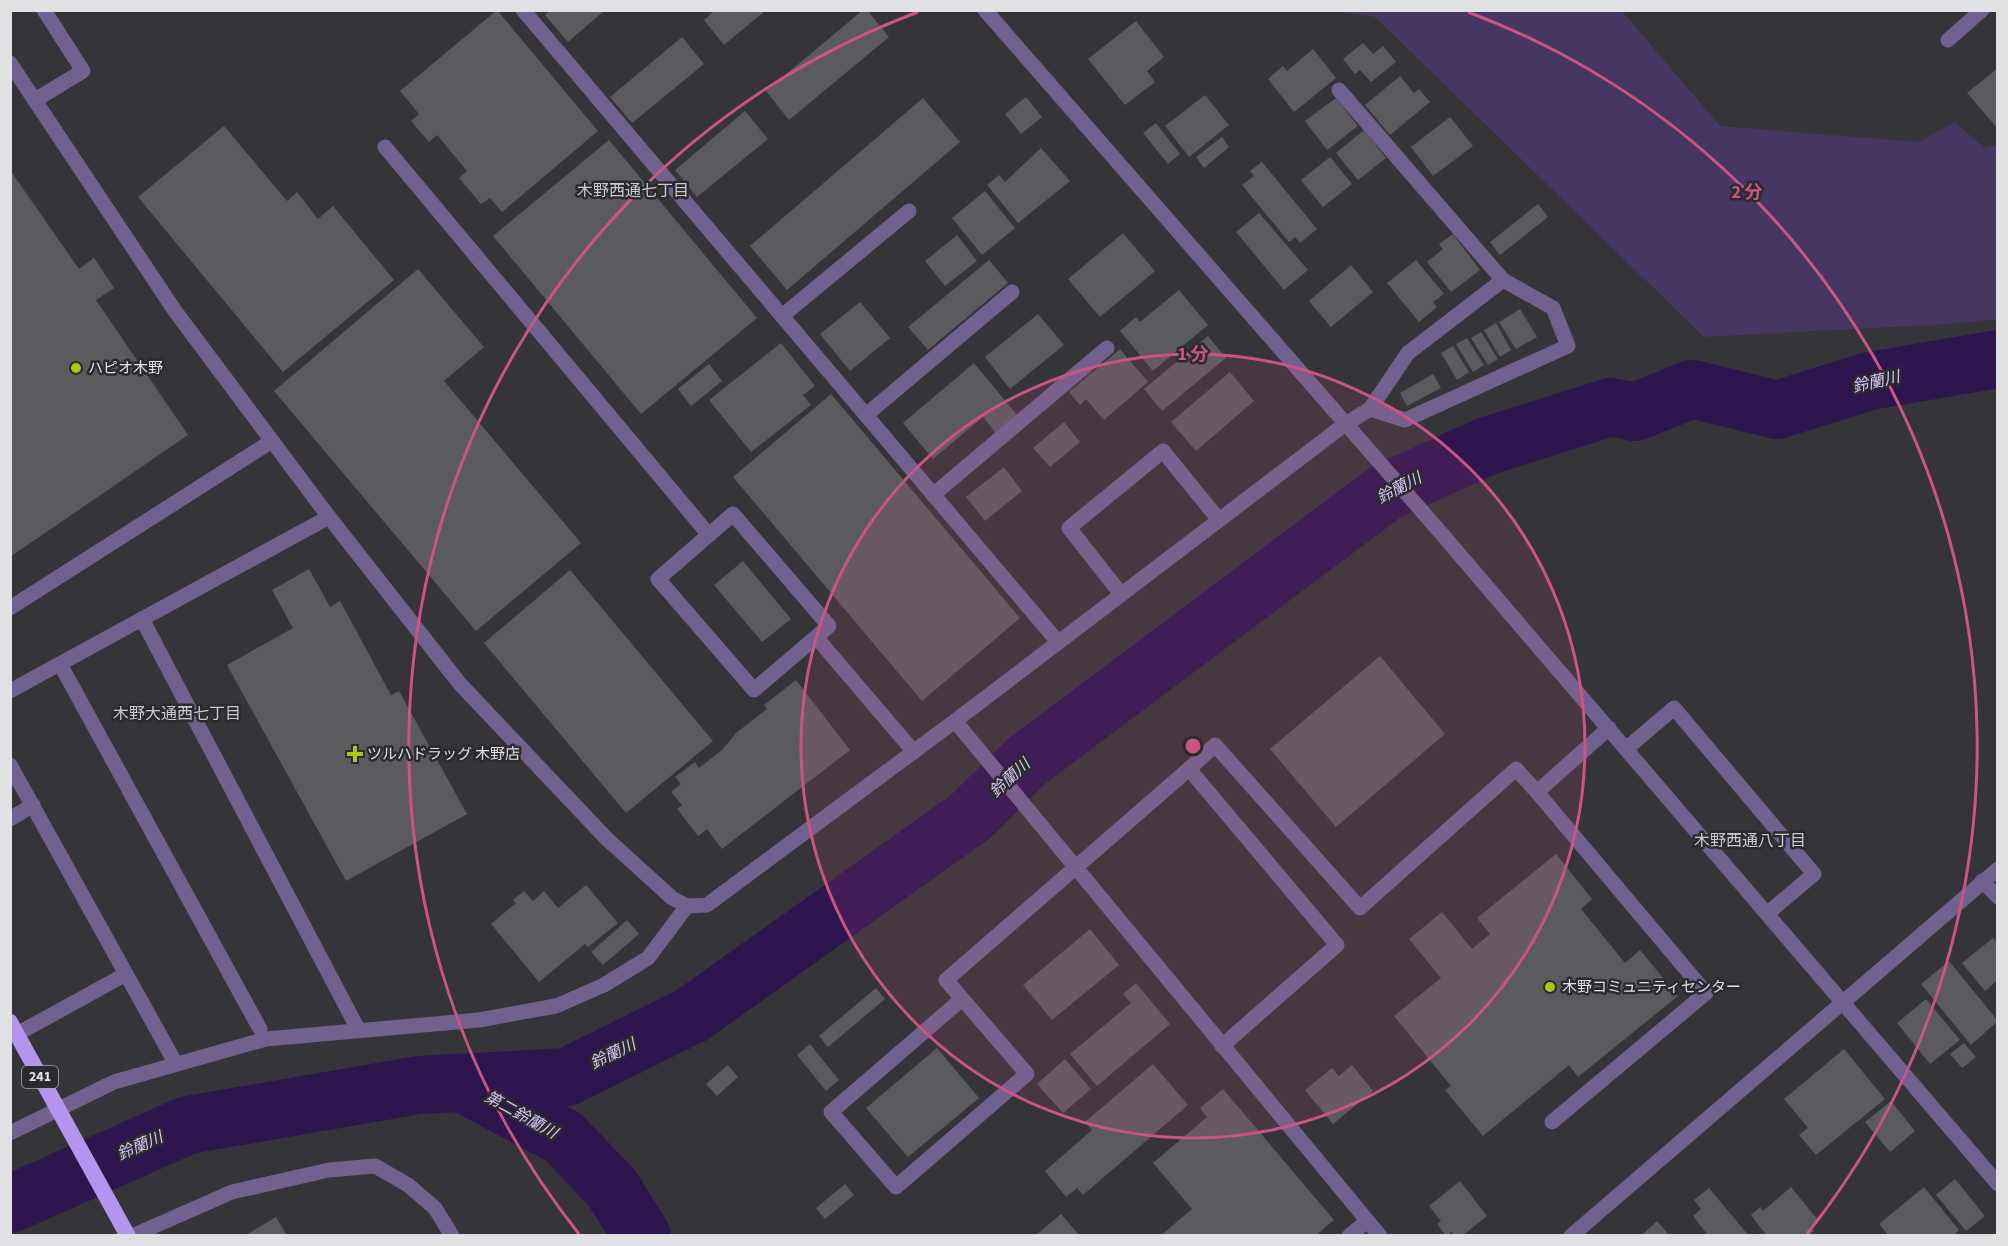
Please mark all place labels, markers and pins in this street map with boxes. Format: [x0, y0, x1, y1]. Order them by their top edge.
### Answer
place label: ハピオ木野 [88, 358, 163, 379]
marker: ハピオ木野 [69, 361, 83, 375]
centre of rings [1183, 736, 1203, 756]
place label: ツルハドラッグ 木野店 [367, 744, 520, 765]
marker: ツルハドラッグ 木野店 [348, 747, 362, 761]
place label: 木野コミュニティセンター [1562, 977, 1741, 998]
marker: 木野コミュニティセンター [1543, 980, 1557, 994]

